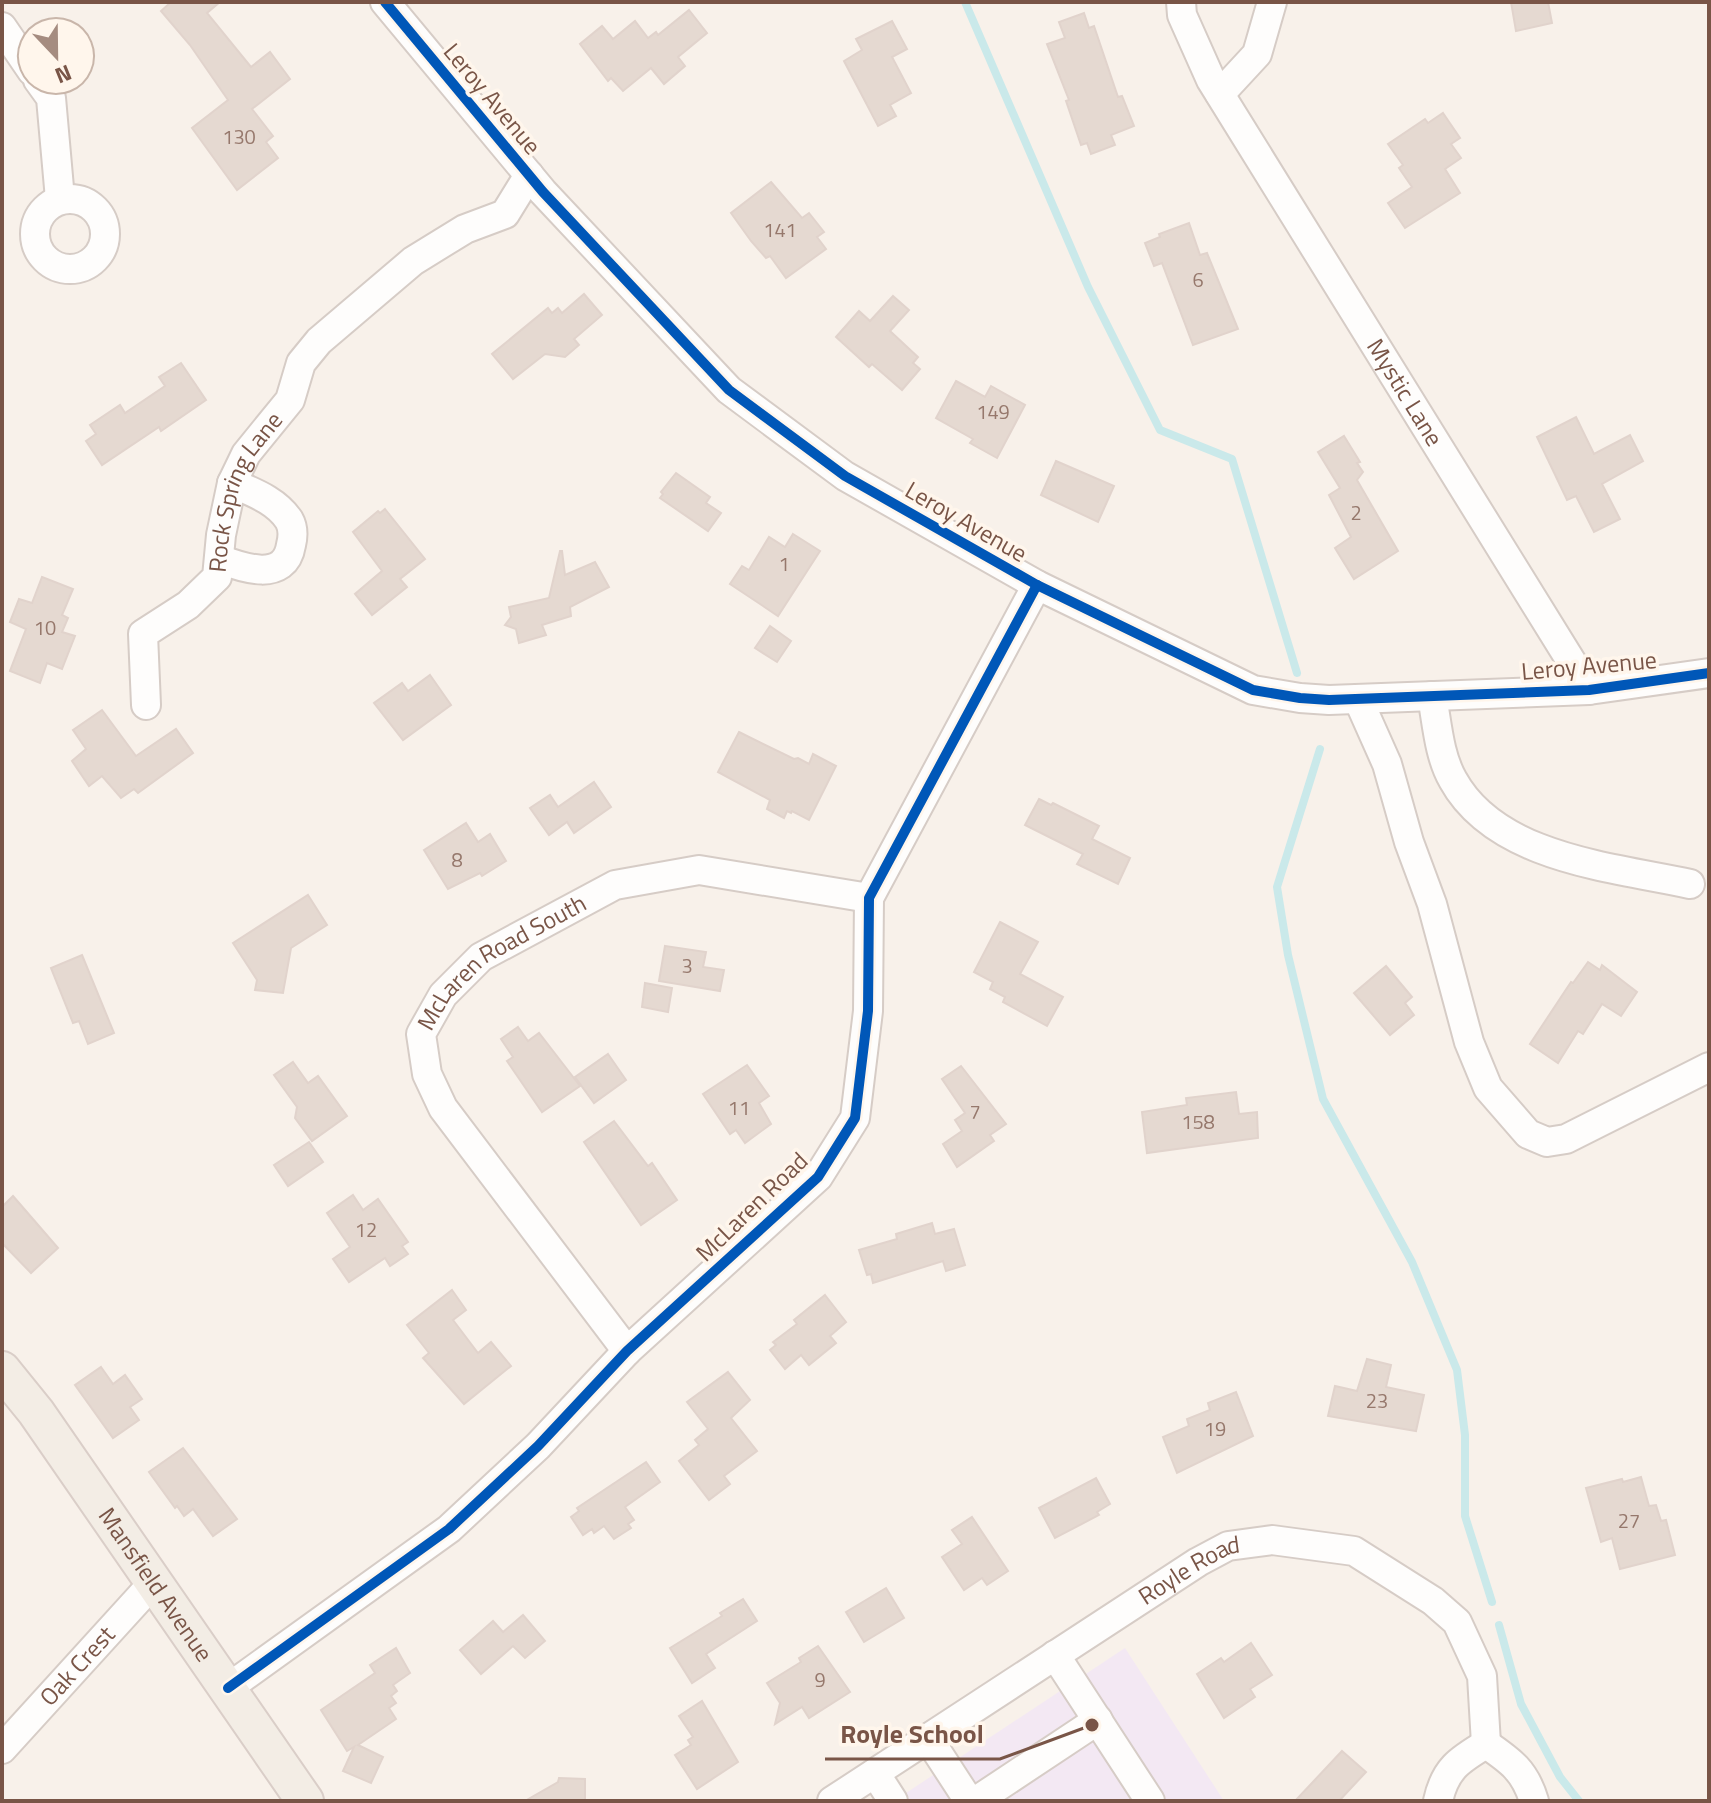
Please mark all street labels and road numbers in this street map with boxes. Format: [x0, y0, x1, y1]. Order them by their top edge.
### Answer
street label: Leroy Avenue [435, 35, 550, 162]
street label: Mystic Lane [1358, 331, 1453, 453]
street label: Rock Spring Lane [199, 403, 291, 574]
street label: Leroy Avenue [899, 472, 1034, 571]
street label: Leroy Avenue [1520, 641, 1658, 689]
street label: McLaren Road South [408, 885, 592, 1037]
street label: McLaren Road [687, 1143, 816, 1269]
street label: Mansfield Avenue [90, 1500, 222, 1668]
street label: Royle Road [1131, 1526, 1242, 1613]
street label: Oak Crest [31, 1617, 123, 1714]

